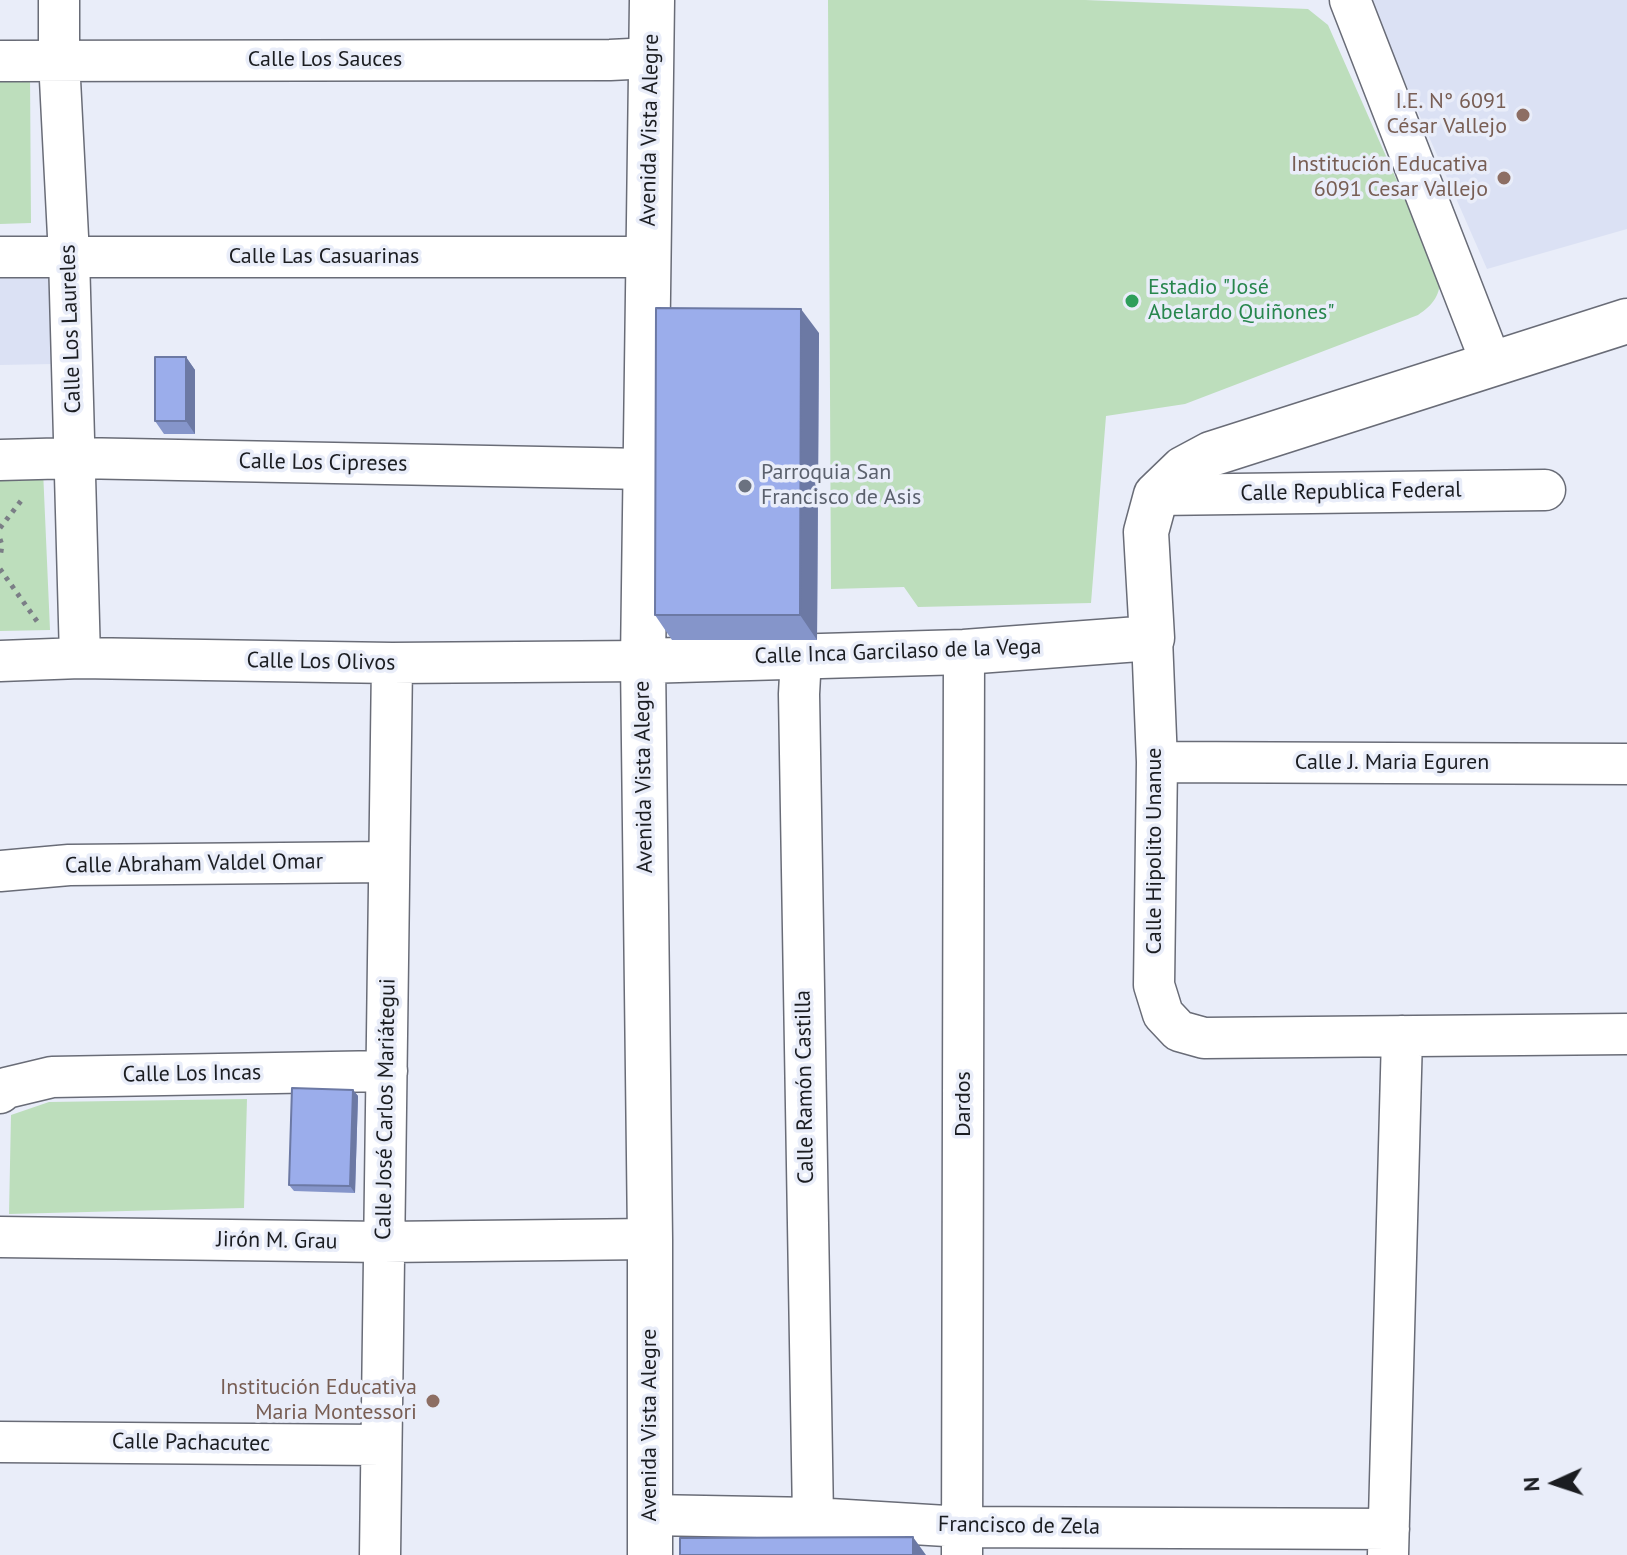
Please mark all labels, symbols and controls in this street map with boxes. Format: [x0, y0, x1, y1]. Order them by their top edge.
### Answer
street label: Avenida Vista Alegre [635, 33, 665, 227]
street label: Calle Los Sauces [248, 47, 402, 73]
place label: I.E. N° 6091 César Vallejo [1387, 89, 1507, 140]
marker: I.E. N° 6091 César Vallejo [1514, 106, 1532, 124]
place label: Institución Educativa 6091 Cesar Vallejo [1291, 152, 1488, 204]
marker: Institución Educativa 6091 Cesar Vallejo [1495, 169, 1513, 187]
street label: Calle Los Laureles [55, 244, 87, 414]
street label: Calle Las Casuarinas [229, 244, 419, 270]
place label: Estadio "José Abelardo Quiñones" [1148, 275, 1335, 326]
marker: Estadio "José Abelardo Quiñones" [1123, 292, 1141, 310]
street label: Calle Los Cipreses [238, 448, 408, 478]
place label: Parroquia San Francisco de Asis [761, 460, 921, 512]
marker: Parroquia San Francisco de Asis [736, 477, 754, 495]
street label: Calle Republica Federal [1240, 477, 1462, 507]
street label: Calle Inca Garcilaso de la Vega [754, 634, 1042, 670]
street label: Calle Los Olivos [246, 648, 396, 676]
street label: Avenida Vista Alegre [629, 680, 659, 874]
street label: Calle Hipolito Unanue [1142, 748, 1168, 954]
street label: Calle J. Maria Eguren [1295, 750, 1489, 776]
street label: Calle Abraham Valdel Omar [65, 849, 323, 879]
street label: Calle José Carlos Mariátegui [371, 978, 401, 1240]
street label: Calle Ramón Castilla [790, 990, 820, 1184]
street label: Calle Los Incas [123, 1060, 261, 1088]
street label: Dardos [951, 1071, 977, 1137]
street label: Jirón M. Grau [216, 1227, 338, 1255]
street label: Avenida Vista Alegre [637, 1329, 663, 1521]
place label: Institución Educativa Maria Montessori [220, 1375, 417, 1426]
marker: Institución Educativa Maria Montessori [424, 1392, 442, 1410]
street label: Calle Pachacutec [112, 1428, 270, 1458]
north arrow [1515, 1443, 1595, 1523]
text: N [1517, 1476, 1545, 1492]
street label: Francisco de Zela [938, 1511, 1100, 1541]

